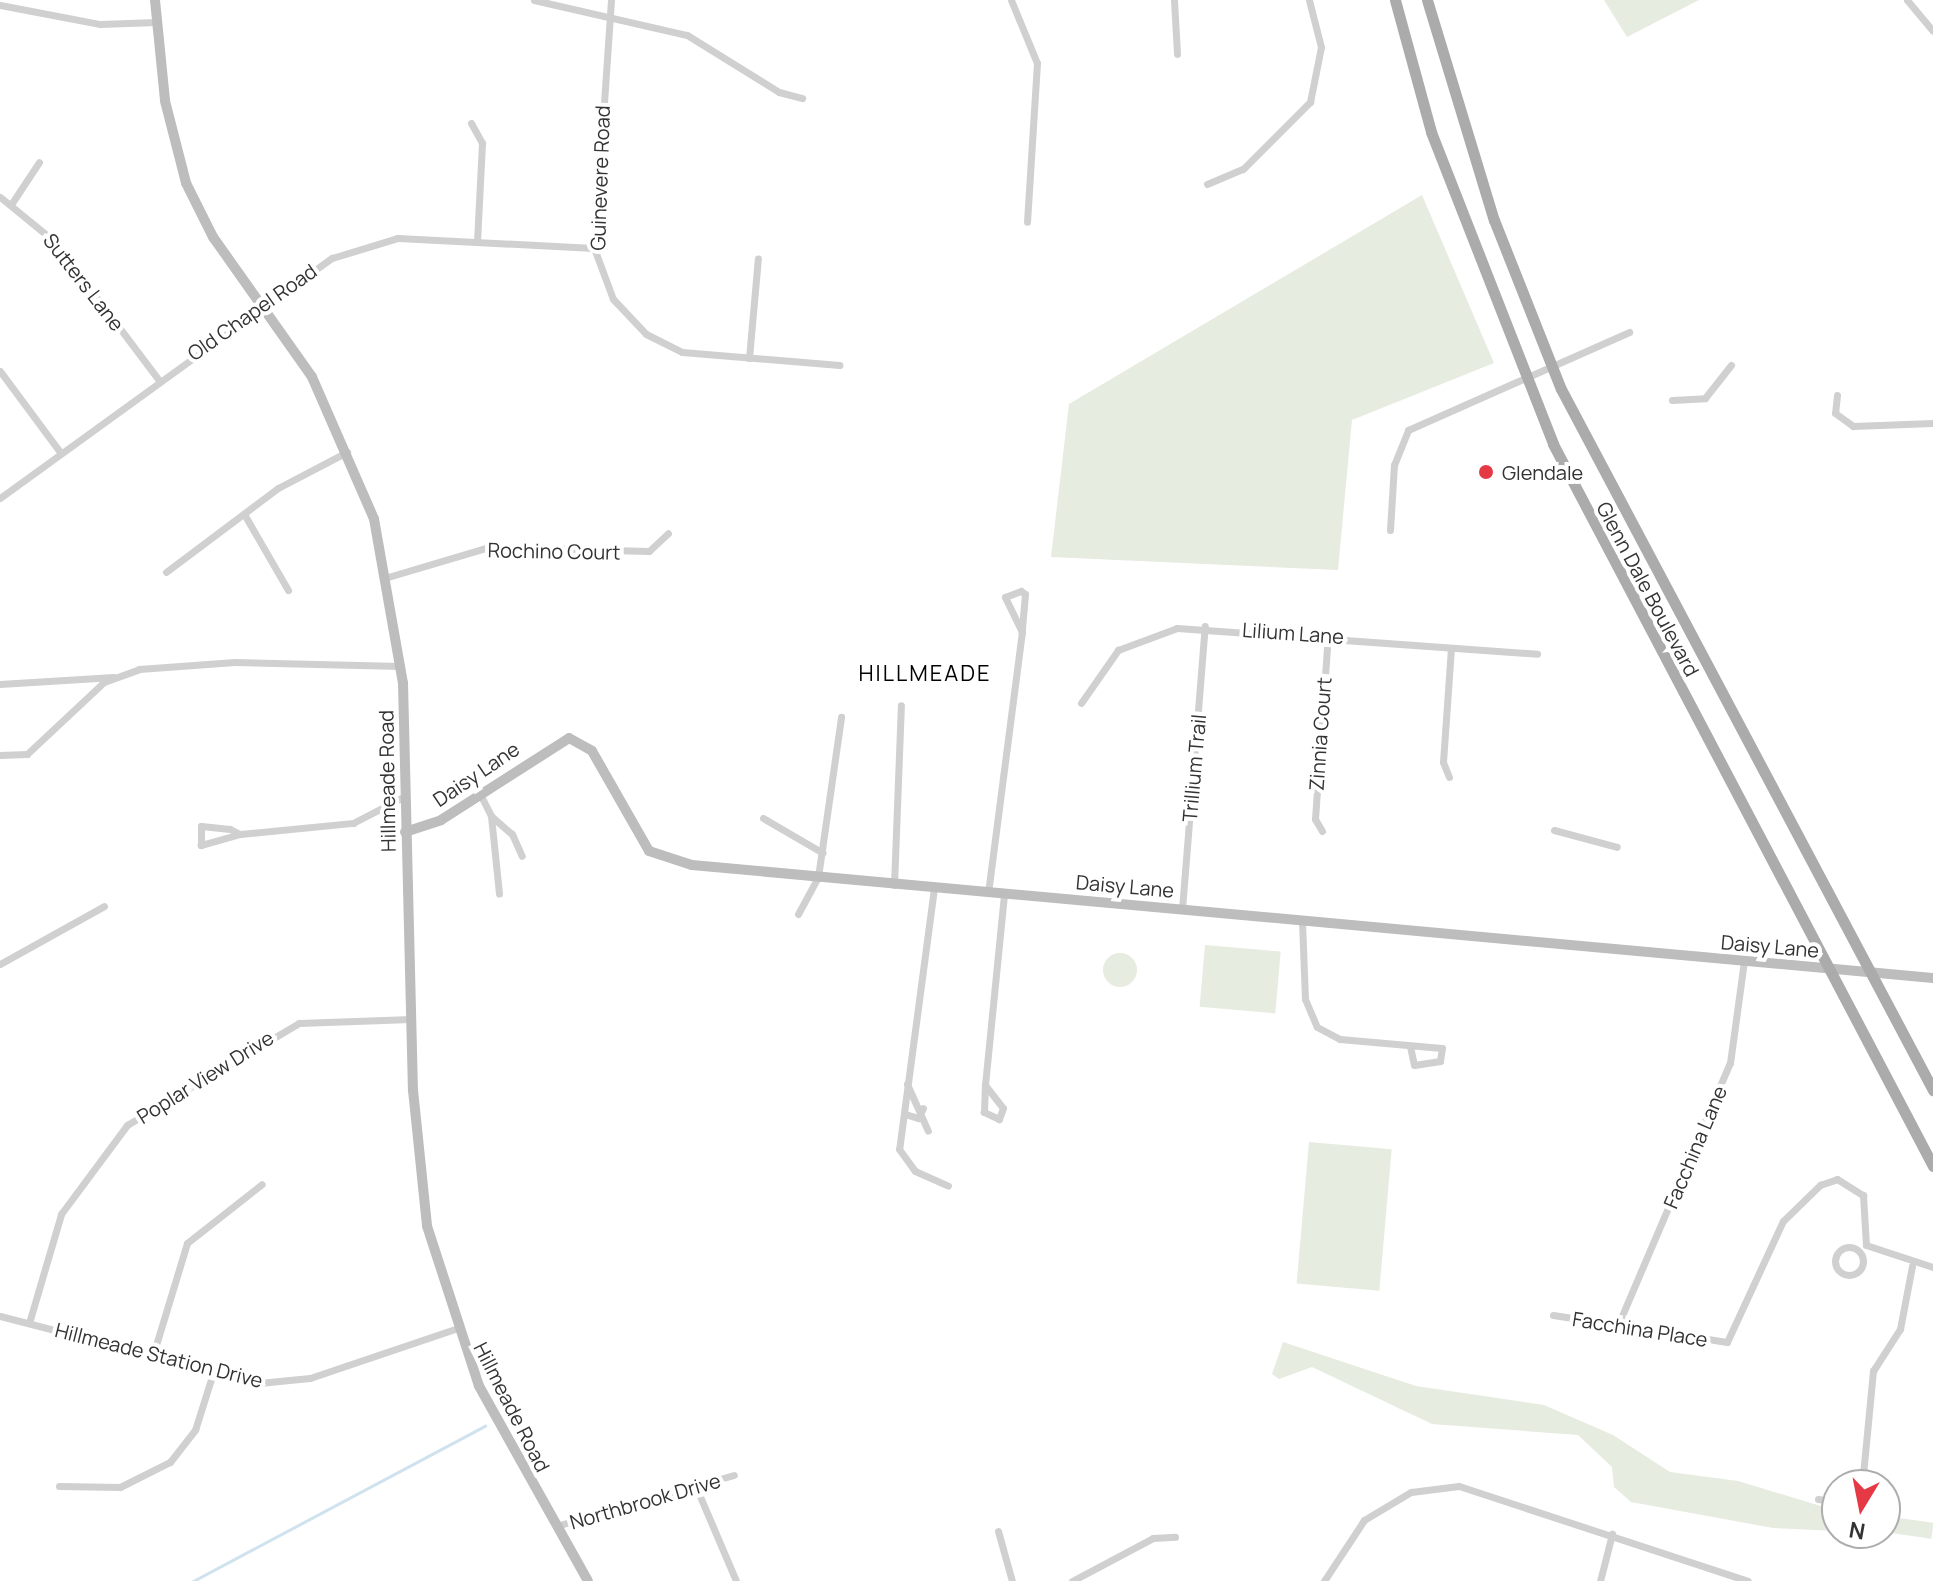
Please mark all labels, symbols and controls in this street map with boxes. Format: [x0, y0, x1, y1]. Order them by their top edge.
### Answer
street label: Guinevere Road [585, 105, 615, 251]
street label: Sutters Lane [39, 229, 129, 335]
street label: Old Chapel Road [183, 259, 321, 365]
place label: Glendale [1502, 460, 1583, 484]
marker: Glendale [1477, 463, 1495, 481]
street label: Glenn Dale Boulevard [1592, 498, 1704, 680]
street label: Rochino Court [487, 538, 621, 564]
street label: Lilium Lane [1241, 617, 1345, 649]
district label: HILLMEADE [859, 661, 991, 687]
street label: Zinnia Court [1304, 676, 1336, 792]
street label: Hillmeade Road [374, 710, 400, 852]
street label: Trillium Trail [1177, 713, 1211, 823]
street label: Daisy Lane [428, 736, 524, 812]
street label: Daisy Lane [1075, 870, 1175, 902]
street label: Daisy Lane [1720, 930, 1820, 962]
street label: Poplar View Drive [132, 1025, 278, 1129]
street label: Facchina Lane [1658, 1082, 1732, 1212]
street label: Facchina Place [1571, 1306, 1709, 1352]
street label: Hillmeade Station Drive [53, 1318, 265, 1392]
street label: Hillmeade Road [469, 1338, 555, 1476]
street label: Northbrook Drive [567, 1468, 723, 1534]
north arrow [1821, 1469, 1901, 1549]
text: N [1847, 1515, 1868, 1547]

